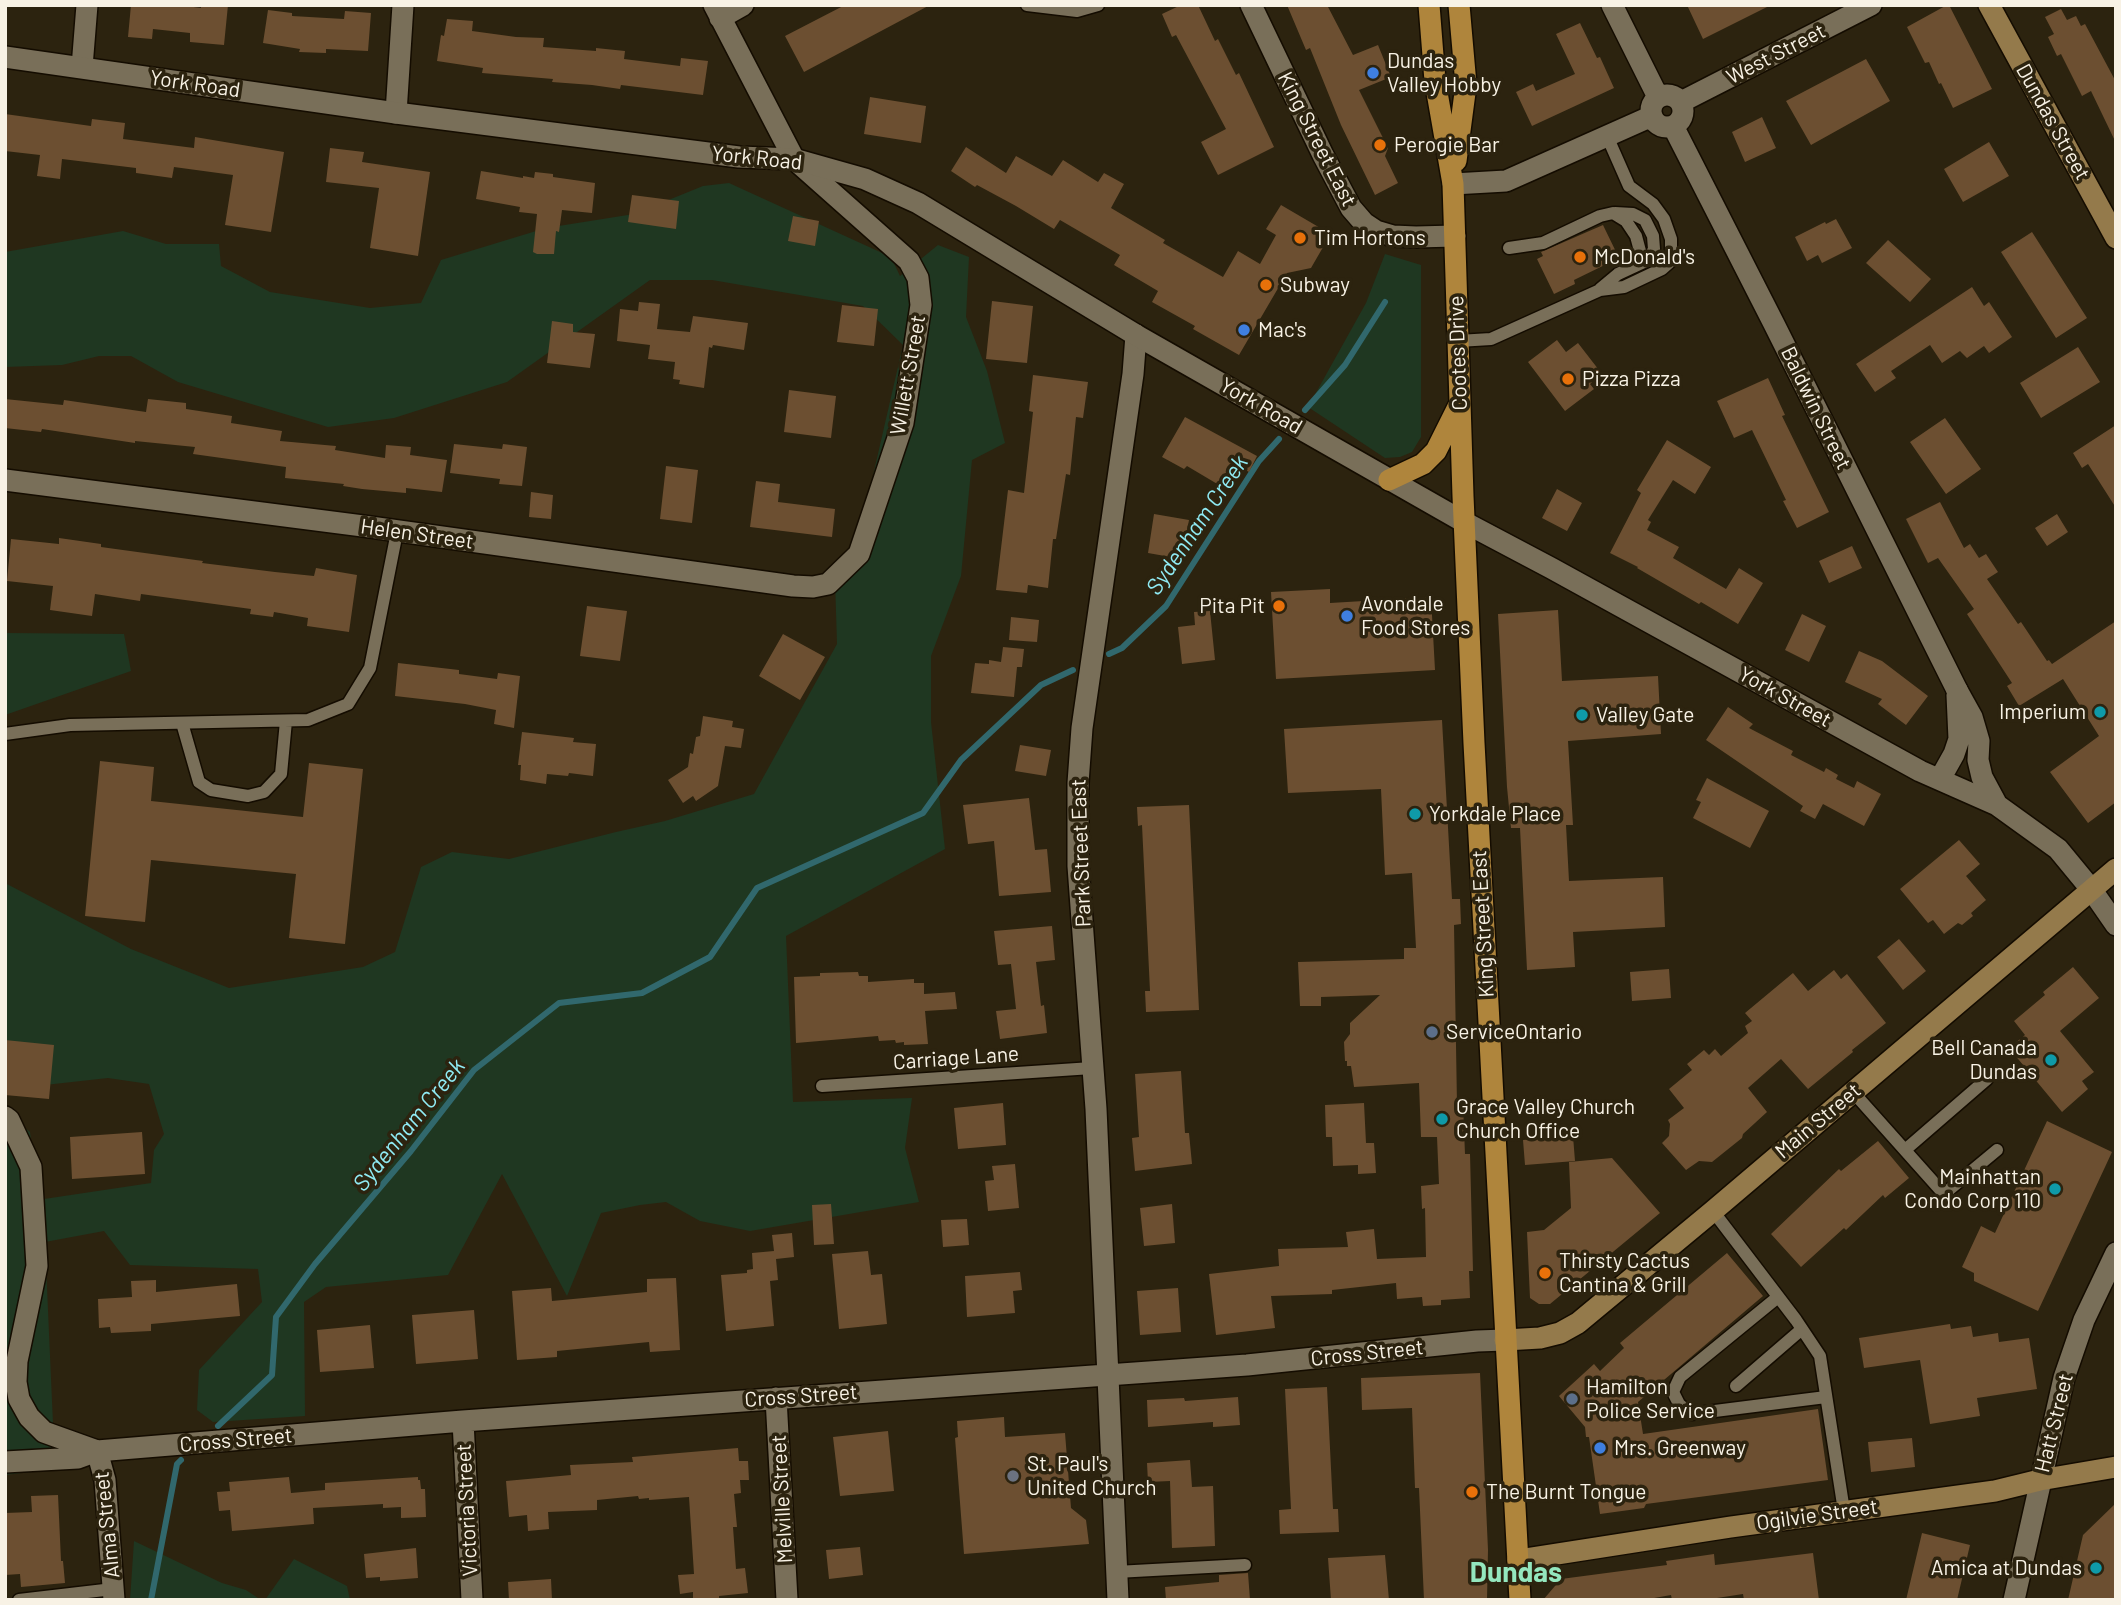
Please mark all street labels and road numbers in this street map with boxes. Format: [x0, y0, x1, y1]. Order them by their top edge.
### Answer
street label: West Street [1722, 18, 1830, 90]
street label: Dundas Street [2011, 60, 2095, 184]
street label: York Road [148, 65, 242, 103]
street label: King Street East [1272, 68, 1362, 210]
street label: York Road [711, 141, 803, 175]
street label: Cootes Drive [1443, 295, 1473, 411]
street label: Willett Street [885, 313, 931, 437]
street label: Baldwin Street [1775, 343, 1857, 473]
street label: York Road [1215, 372, 1307, 440]
street label: Helen Street [359, 514, 475, 554]
street label: York Street [1734, 661, 1836, 733]
street label: Park Street East [1066, 779, 1096, 927]
street label: King Street East [1467, 850, 1499, 998]
street label: Carriage Lane [892, 1041, 1020, 1075]
street label: Main Street [1770, 1078, 1866, 1164]
street label: Cross Street [1309, 1335, 1425, 1371]
street label: Hatt Street [2030, 1371, 2078, 1475]
street label: Cross Street [744, 1379, 858, 1413]
street label: Cross Street [179, 1423, 293, 1457]
street label: Melville Street [766, 1434, 798, 1564]
street label: Victoria Street [451, 1443, 483, 1577]
street label: Alma Street [89, 1470, 125, 1580]
street label: Ogilvie Street [1755, 1494, 1879, 1536]

